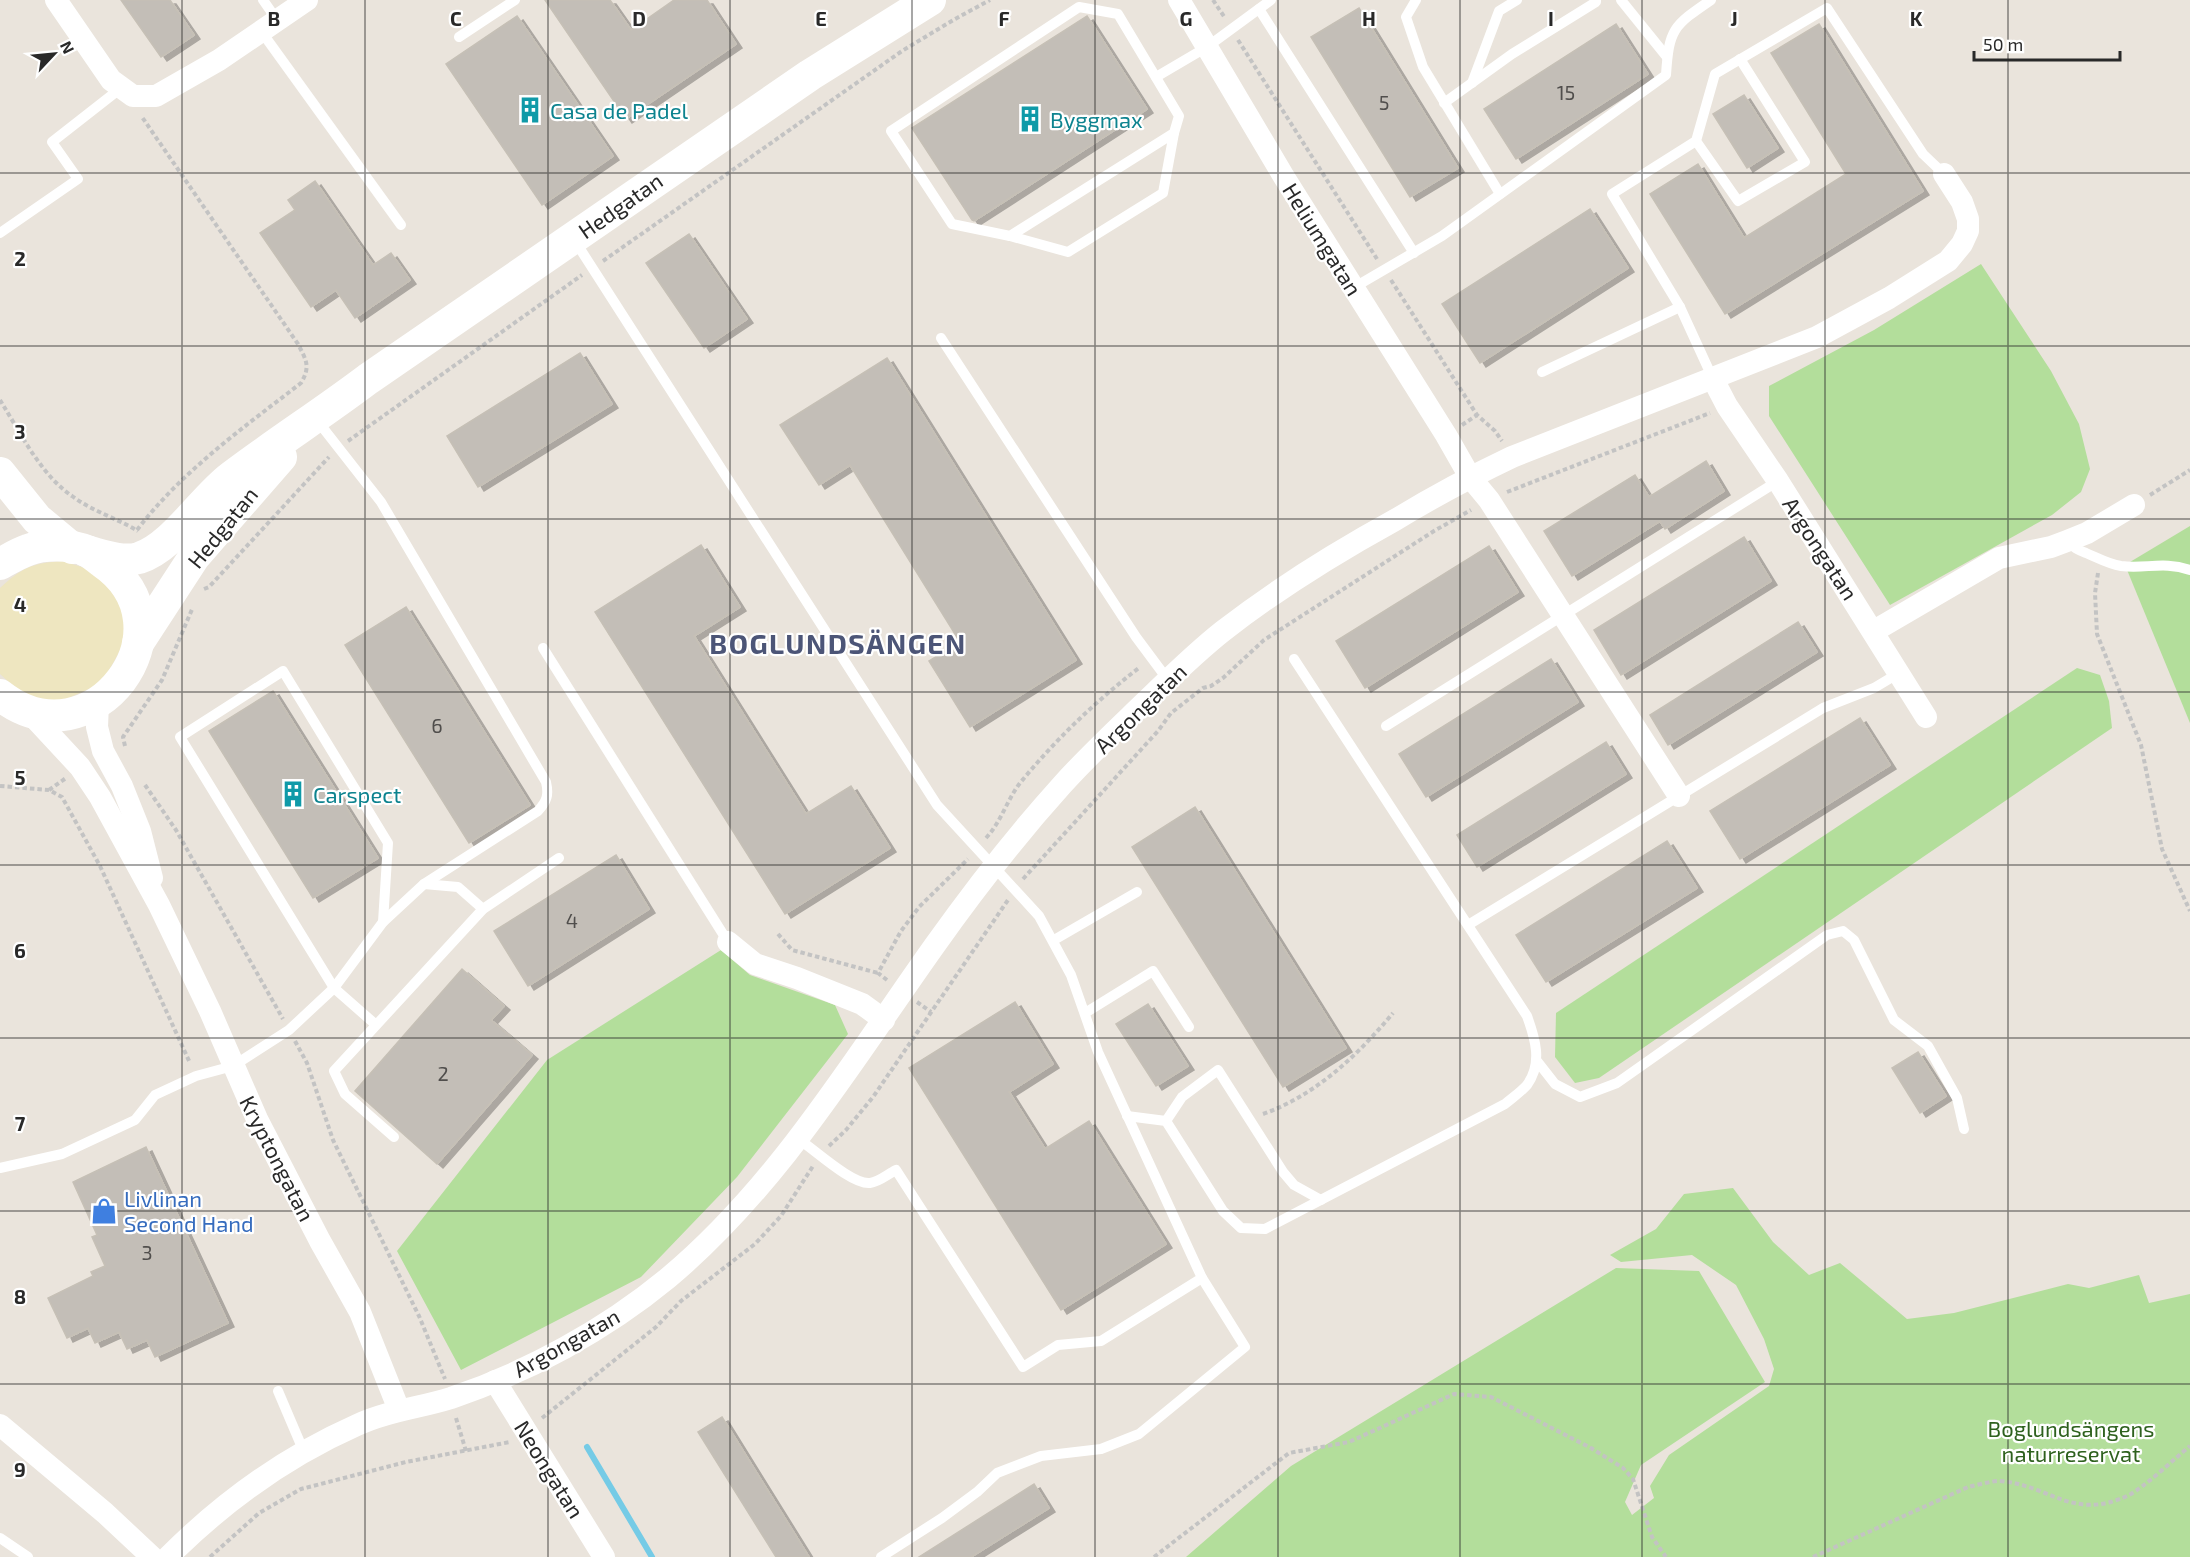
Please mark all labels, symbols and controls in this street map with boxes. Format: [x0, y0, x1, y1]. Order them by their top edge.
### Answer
text: B [268, 6, 280, 30]
text: C [450, 6, 462, 30]
text: D [632, 6, 646, 30]
text: E [815, 6, 827, 30]
text: F [998, 6, 1010, 30]
text: G [1180, 6, 1192, 30]
text: H [1362, 6, 1376, 30]
text: I [1548, 6, 1554, 30]
text: J [1730, 6, 1738, 30]
text: K [1910, 6, 1923, 30]
north arrow [24, 24, 84, 84]
scale bar [1974, 24, 2120, 62]
text: 50 m [1983, 33, 2023, 55]
text: N [57, 38, 79, 57]
house number: 15 [1557, 80, 1575, 104]
house number: 5 [1379, 90, 1389, 114]
building icon: Casa de Padel [515, 95, 545, 125]
place label: Casa de Padel [550, 97, 688, 123]
building icon: Byggmax [1015, 104, 1045, 134]
place label: Byggmax [1050, 106, 1143, 132]
street label: Hedgatan [573, 167, 667, 243]
street label: Heliumgatan [1278, 178, 1368, 300]
text: 2 [14, 246, 26, 270]
text: 3 [14, 419, 26, 443]
street label: Hedgatan [181, 481, 263, 573]
street label: Argongatan [1778, 492, 1864, 604]
text: 4 [14, 592, 27, 616]
district label: BOGLUNDSÄNGEN [709, 626, 967, 660]
street label: Argongatan [1089, 658, 1191, 758]
house number: 6 [431, 713, 443, 737]
text: 5 [14, 765, 26, 789]
building icon: Carspect [278, 779, 308, 809]
place label: Carspect [313, 781, 401, 807]
house number: 4 [566, 908, 578, 932]
text: 6 [14, 938, 26, 962]
house number: 2 [437, 1061, 449, 1085]
street label: Kryptongatan [235, 1091, 321, 1225]
text: 7 [15, 1111, 26, 1135]
place label: Livlinan Second Hand [124, 1185, 254, 1236]
shop icon: Livlinan Second Hand [89, 1196, 119, 1226]
house number: 3 [141, 1240, 153, 1264]
text: 8 [14, 1284, 26, 1308]
street label: Argongatan [508, 1302, 624, 1382]
street label: Neongatan [510, 1415, 590, 1523]
park label: Boglundsängens naturreservat [1988, 1415, 2154, 1466]
text: 9 [14, 1457, 26, 1481]

